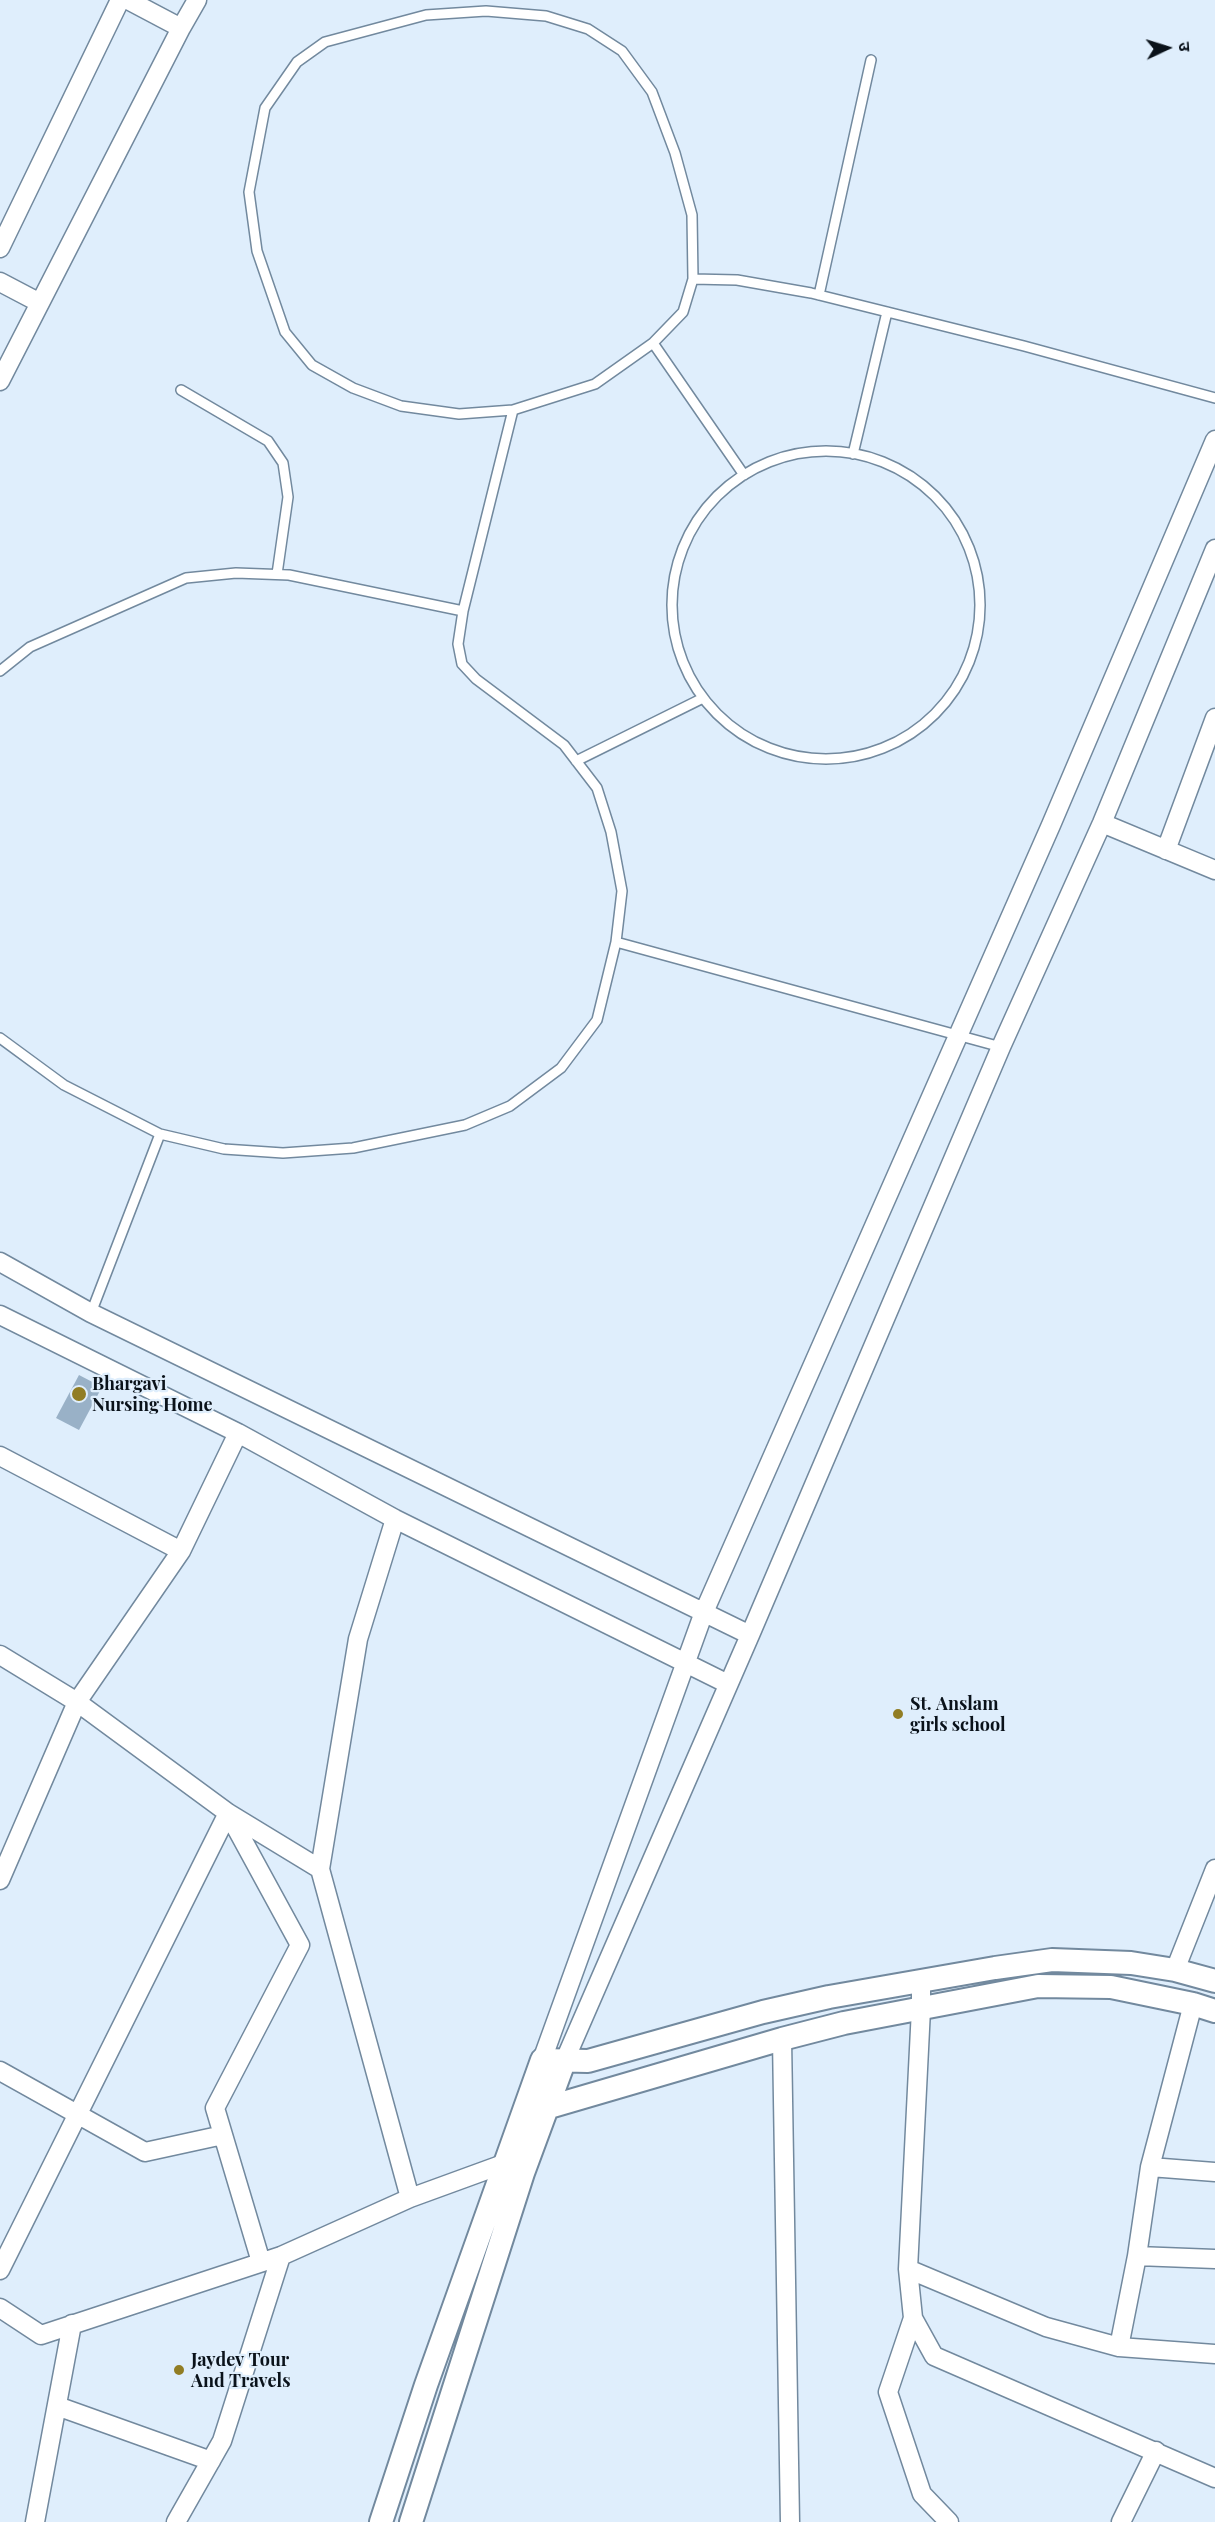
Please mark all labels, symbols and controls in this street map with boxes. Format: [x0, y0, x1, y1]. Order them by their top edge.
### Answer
north arrow [1137, 18, 1197, 78]
text: उ [1175, 41, 1196, 52]
place label: Bhargavi Nursing Home [92, 1373, 213, 1416]
marker: Bhargavi Nursing Home [70, 1385, 88, 1403]
place label: St. Anslam girls school [910, 1693, 1006, 1736]
marker: St. Anslam girls school [891, 1707, 905, 1721]
place label: Jaydev Tour And Travels [191, 2349, 290, 2392]
marker: Jaydev Tour And Travels [172, 2363, 186, 2377]

